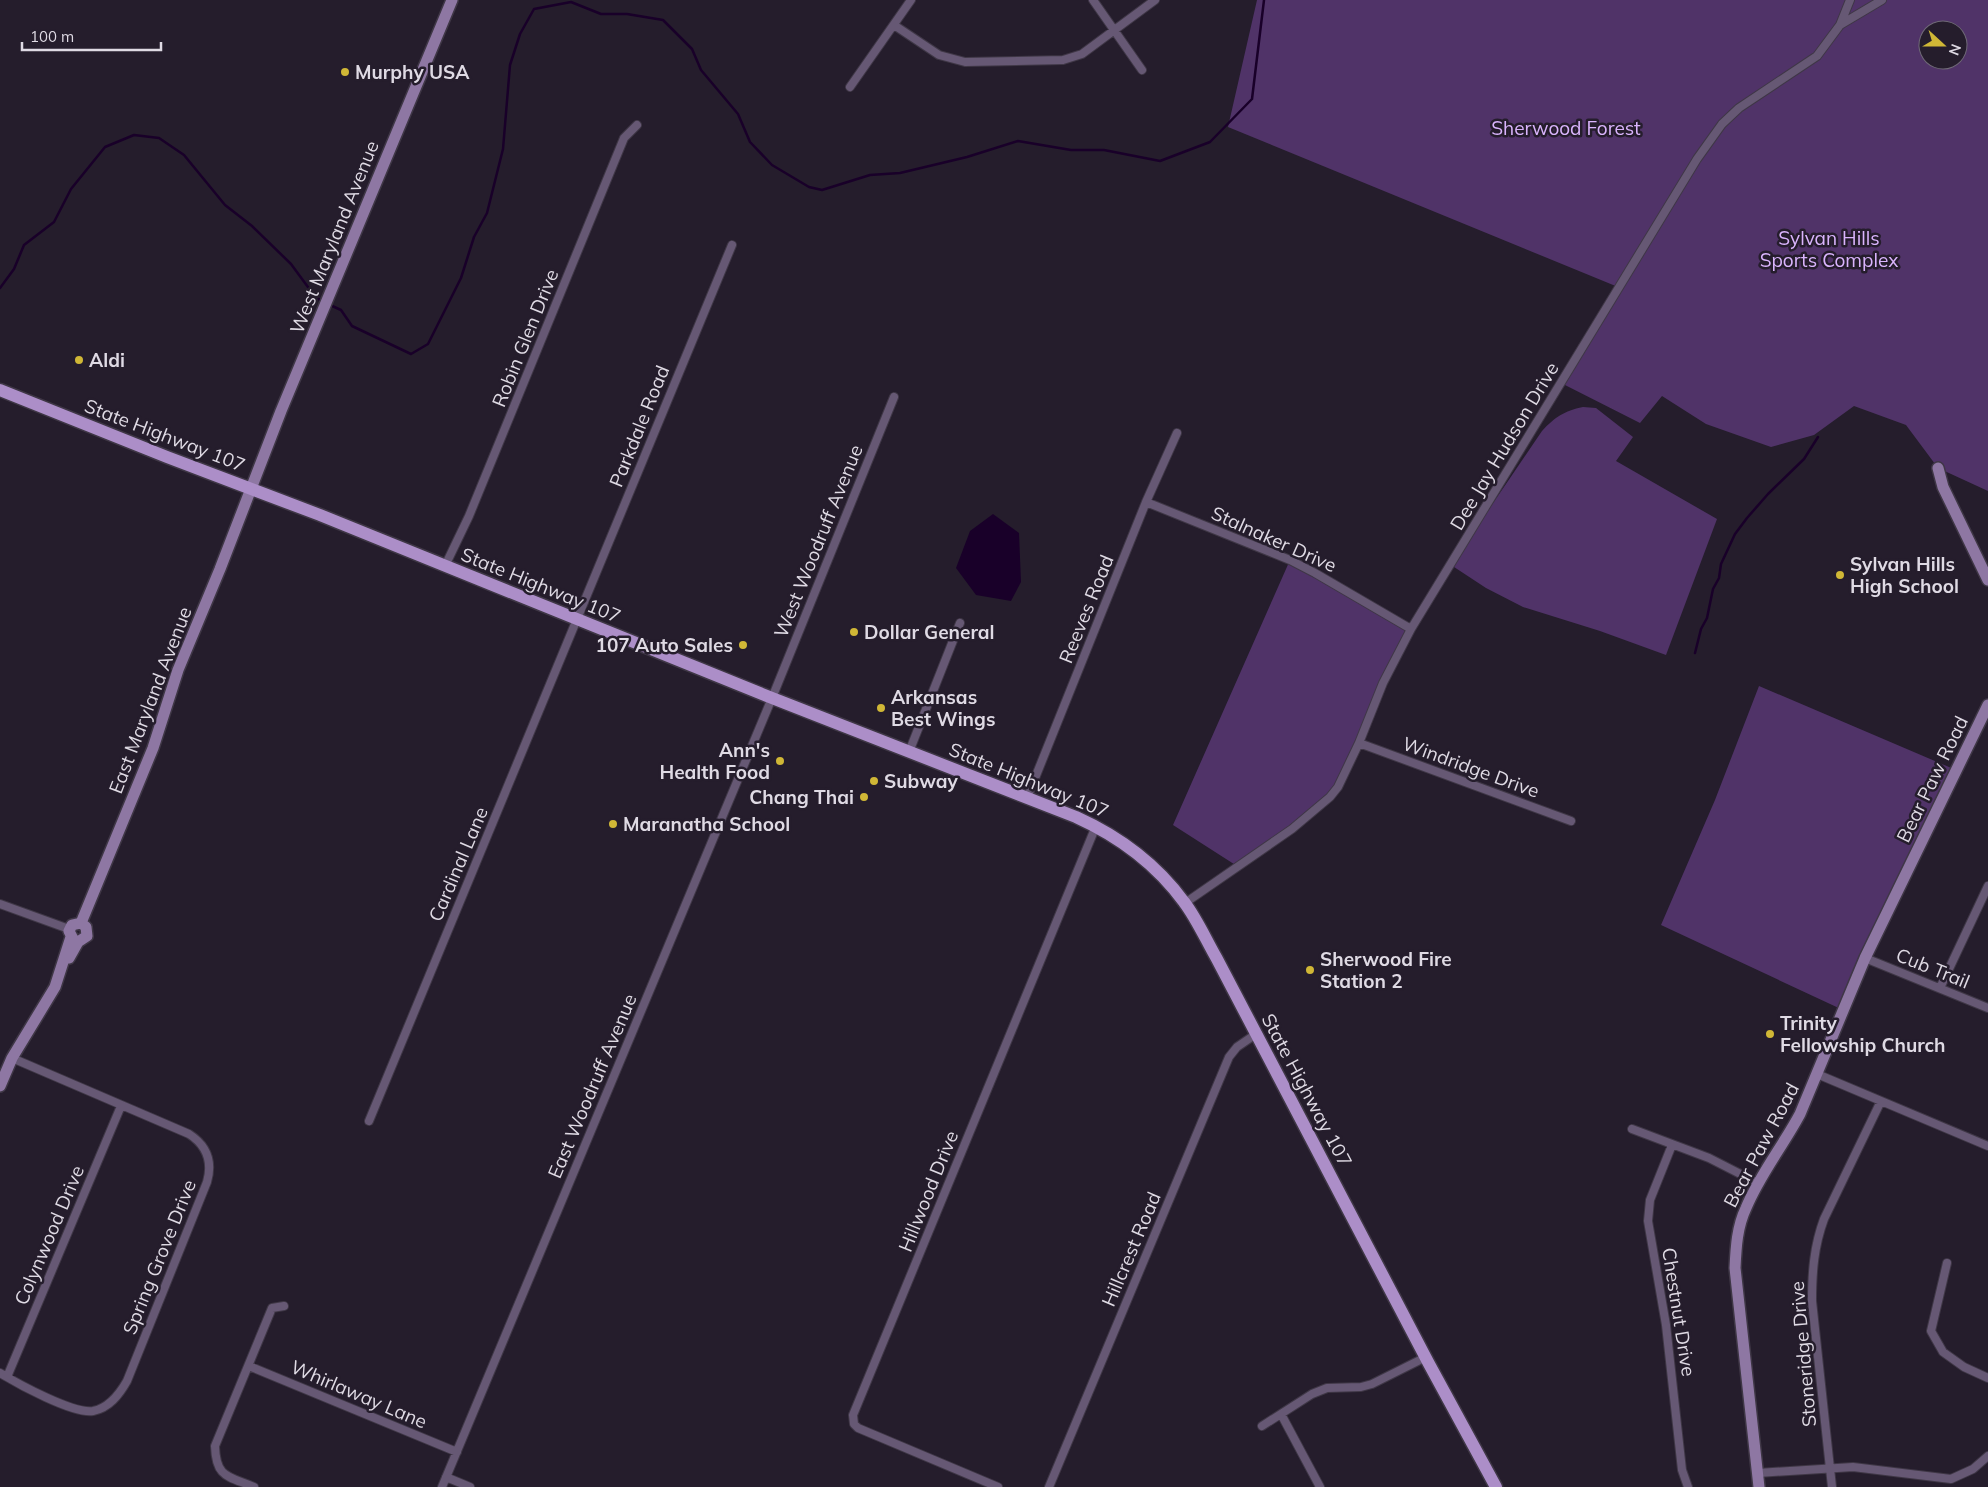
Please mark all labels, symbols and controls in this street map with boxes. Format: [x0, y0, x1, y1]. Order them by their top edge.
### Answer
scale bar [22, 20, 161, 52]
north arrow [1918, 20, 1968, 70]
text: 100 m [30, 27, 74, 46]
text: N [1945, 41, 1965, 58]
place label: Murphy USA [355, 60, 470, 84]
marker: Murphy USA [339, 66, 351, 78]
park label: Sherwood Forest [1491, 116, 1641, 140]
street label: West Maryland Avenue [284, 137, 384, 337]
park label: Sylvan Hills Sports Complex [1760, 226, 1898, 272]
street label: Robin Glen Drive [486, 266, 564, 410]
place label: Aldi [89, 348, 125, 372]
marker: Aldi [73, 354, 85, 366]
street label: Dee Jay Hudson Drive [1444, 358, 1564, 534]
street label: Parkdale Road [604, 362, 674, 490]
street label: State Highway 107 [81, 393, 249, 477]
street label: West Woodruff Avenue [768, 441, 868, 641]
street label: Stalnaker Drive [1208, 501, 1340, 577]
street label: State Highway 107 [458, 542, 624, 628]
street label: Reeves Road [1053, 551, 1119, 667]
place label: Sylvan Hills High School [1850, 552, 1959, 598]
marker: Sylvan Hills High School [1834, 569, 1846, 581]
street label: East Maryland Avenue [103, 603, 197, 797]
place label: Dollar General [864, 620, 995, 644]
marker: Dollar General [848, 626, 860, 638]
place label: 107 Auto Sales [596, 633, 733, 657]
marker: 107 Auto Sales [737, 639, 749, 651]
place label: Arkansas Best Wings [891, 685, 995, 731]
marker: Arkansas Best Wings [875, 702, 887, 714]
street label: Bear Paw Road [1891, 712, 1973, 846]
street label: Windridge Drive [1399, 731, 1543, 803]
street label: State Highway 107 [946, 737, 1112, 823]
place label: Ann's Health Food [659, 738, 770, 784]
marker: Ann's Health Food [774, 755, 786, 767]
place label: Subway [884, 769, 958, 793]
marker: Subway [868, 775, 880, 787]
place label: Chang Thai [749, 785, 854, 809]
marker: Chang Thai [858, 791, 870, 803]
street label: Cardinal Lane [423, 803, 493, 925]
place label: Maranatha School [623, 812, 790, 836]
marker: Maranatha School [607, 818, 619, 830]
street label: Cub Trail [1893, 942, 1973, 994]
place label: Sherwood Fire Station 2 [1320, 947, 1452, 993]
marker: Sherwood Fire Station 2 [1304, 964, 1316, 976]
street label: East Woodruff Avenue [542, 990, 642, 1182]
street label: State Highway 107 [1256, 1009, 1358, 1171]
place label: Trinity Fellowship Church [1780, 1011, 1946, 1057]
marker: Trinity Fellowship Church [1764, 1028, 1776, 1040]
street label: Bear Paw Road [1718, 1079, 1804, 1211]
street label: Hillwood Drive [893, 1127, 963, 1255]
street label: Colynwood Drive [9, 1162, 89, 1308]
street label: Spring Grove Drive [117, 1176, 201, 1338]
street label: Hillcrest Road [1096, 1188, 1166, 1310]
street label: Chestnut Drive [1657, 1246, 1701, 1378]
street label: Stoneridge Drive [1785, 1280, 1821, 1428]
street label: Whirlaway Lane [287, 1355, 431, 1433]

